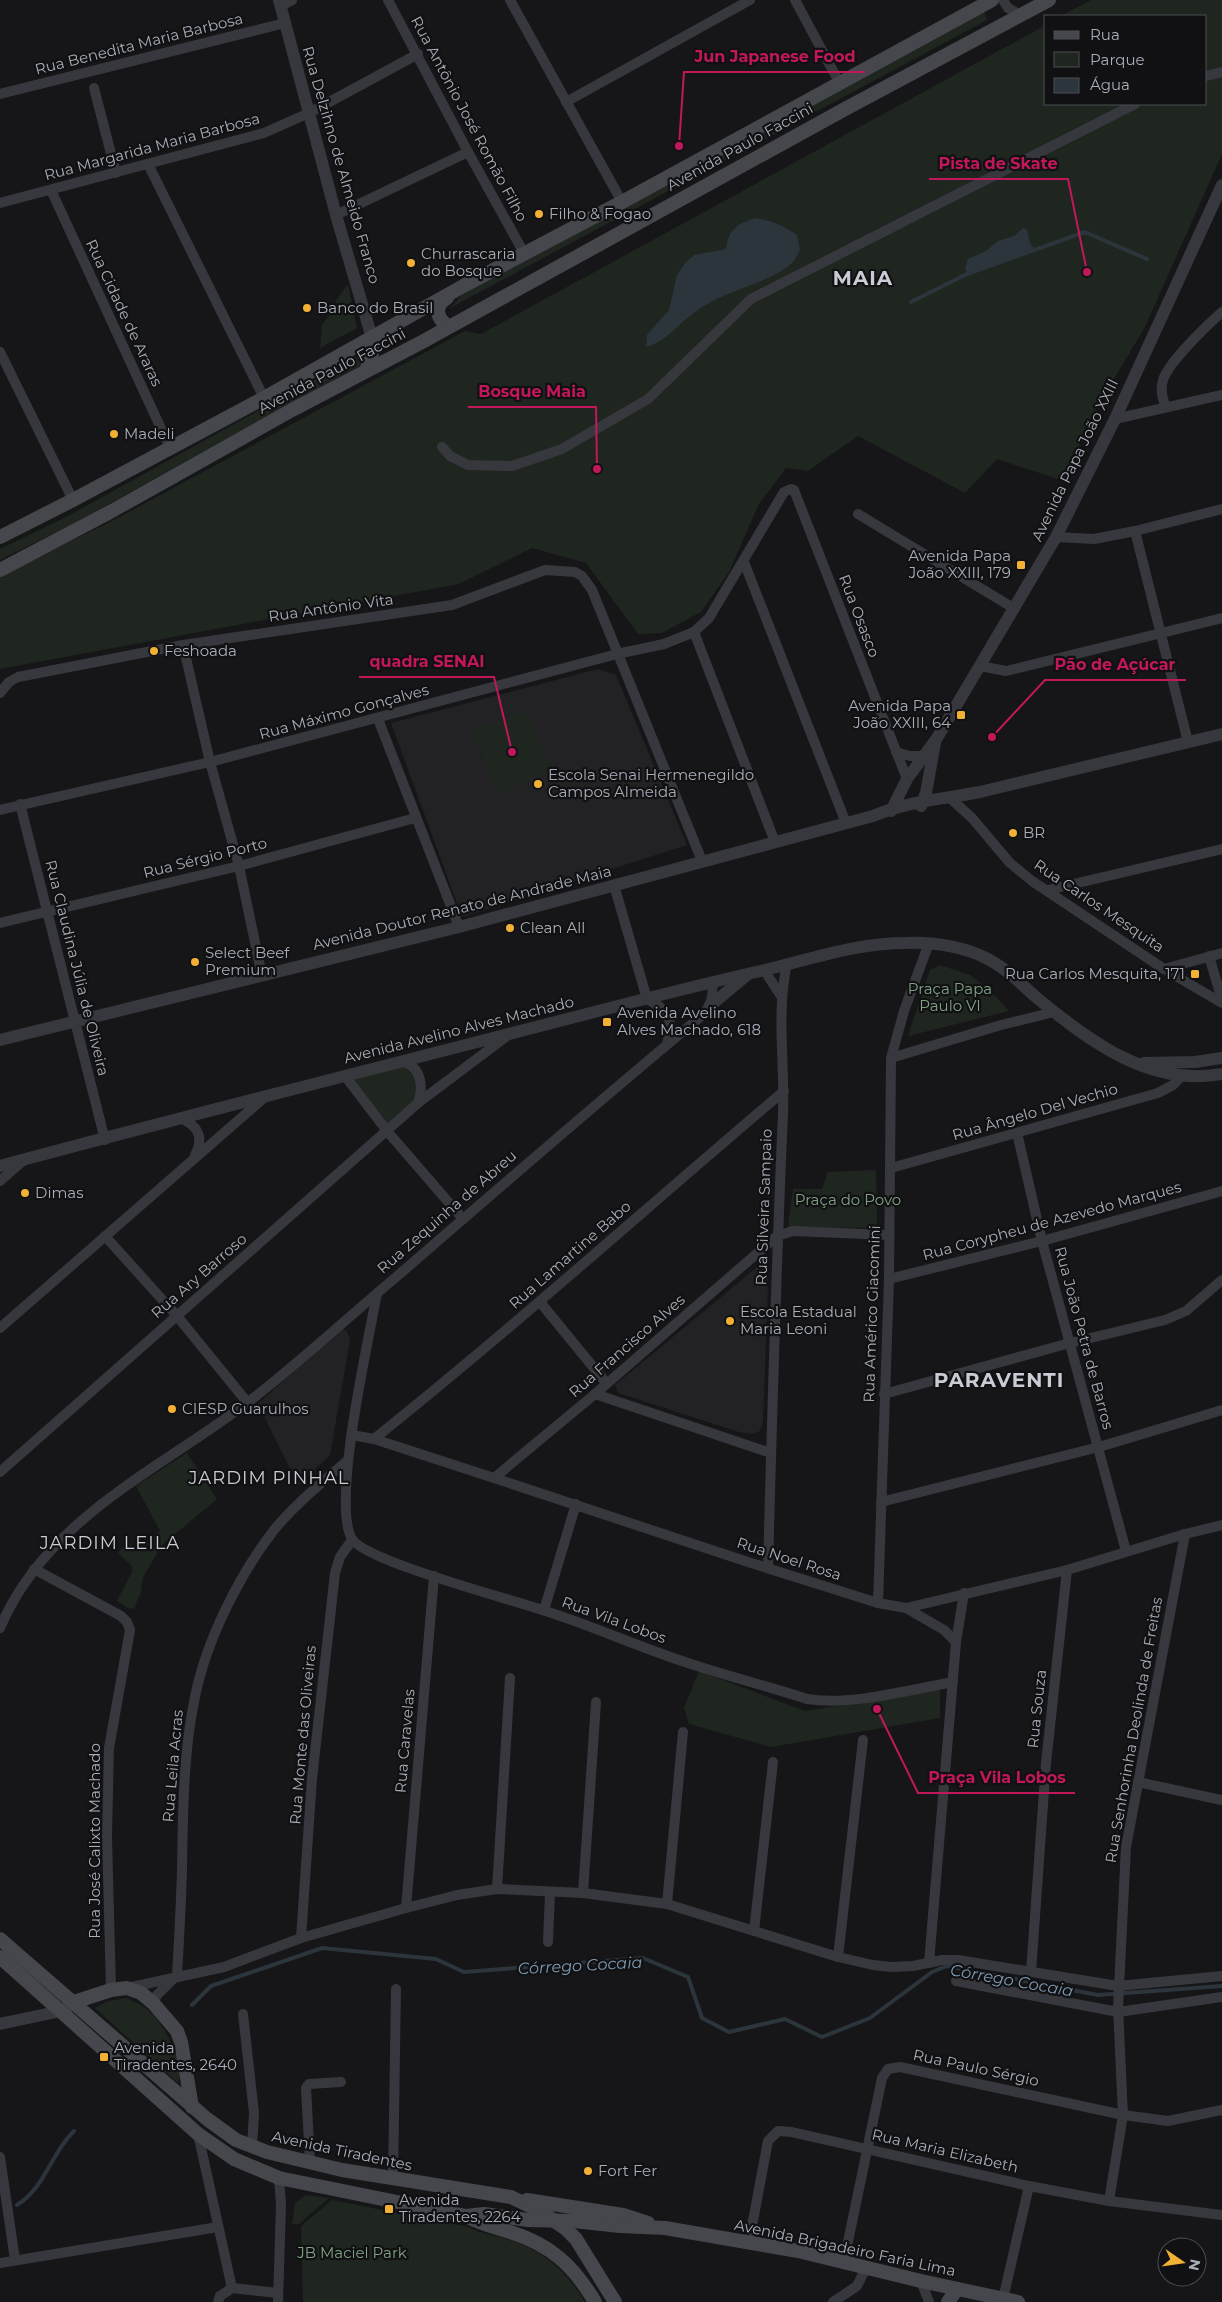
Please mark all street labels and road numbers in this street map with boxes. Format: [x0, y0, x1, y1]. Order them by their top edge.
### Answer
street label: Rua Benedita Maria Barbosa [33, 8, 245, 79]
street label: Rua Antônio José Romão Filho [407, 13, 532, 225]
street label: Rua Delzihno de Almeido Franco [298, 44, 385, 286]
street label: Avenida Paulo Faccini [663, 98, 816, 195]
street label: Rua Margarida Maria Barbosa [42, 109, 262, 184]
street label: Rua Cidade de Araras [82, 236, 167, 389]
street label: Avenida Paulo Faccini [255, 324, 409, 417]
street label: Avenida Papa João XXIII [1027, 375, 1122, 544]
street label: Rua Osasco [835, 572, 884, 660]
street label: Rua Antônio Vita [267, 589, 395, 626]
street label: Rua Máximo Gonçalves [257, 680, 431, 743]
street label: Rua Sérgio Porto [141, 833, 269, 882]
street label: Rua Carlos Mesquita [1030, 855, 1168, 956]
street label: Rua Claudina Júlia de Oliveira [41, 858, 114, 1078]
street label: Avenida Doutor Renato de Andrade Maia [311, 861, 613, 954]
street label: Avenida Avelino Alves Machado [342, 992, 576, 1067]
street label: Rua Ângelo Del Vechio [950, 1079, 1120, 1144]
street label: Rua Silveira Sampaio [751, 1128, 776, 1286]
street label: Rua Zequinha de Abreu [373, 1146, 520, 1277]
street label: Rua Corypheu de Azevedo Marques [920, 1177, 1183, 1264]
street label: Rua Lamartine Babo [505, 1196, 635, 1313]
street label: Rua Américo Giacomini [859, 1225, 884, 1403]
street label: Rua Ary Barroso [147, 1229, 250, 1322]
street label: Rua João Petra de Barros [1051, 1244, 1118, 1431]
street label: Rua Francisco Alves [565, 1290, 689, 1401]
street label: Rua Noel Rosa [734, 1533, 844, 1584]
street label: Rua Vila Lobos [559, 1592, 669, 1647]
street label: Rua Senhorinha Deolinda de Freitas [1101, 1595, 1166, 1864]
street label: Rua Monte das Oliveiras [285, 1645, 320, 1825]
street label: Rua Souza [1023, 1669, 1050, 1749]
street label: Rua Caravelas [390, 1688, 419, 1794]
street label: Rua Leila Acras [158, 1709, 187, 1823]
street label: Rua José Calixto Machado [85, 1743, 104, 1939]
street label: Rua Paulo Sérgio [911, 2045, 1041, 2090]
street label: Rua Maria Elizabeth [870, 2124, 1020, 2177]
street label: Avenida Tiradentes [270, 2126, 414, 2175]
street label: Avenida Brigadeiro Faria Lima [733, 2215, 957, 2280]

